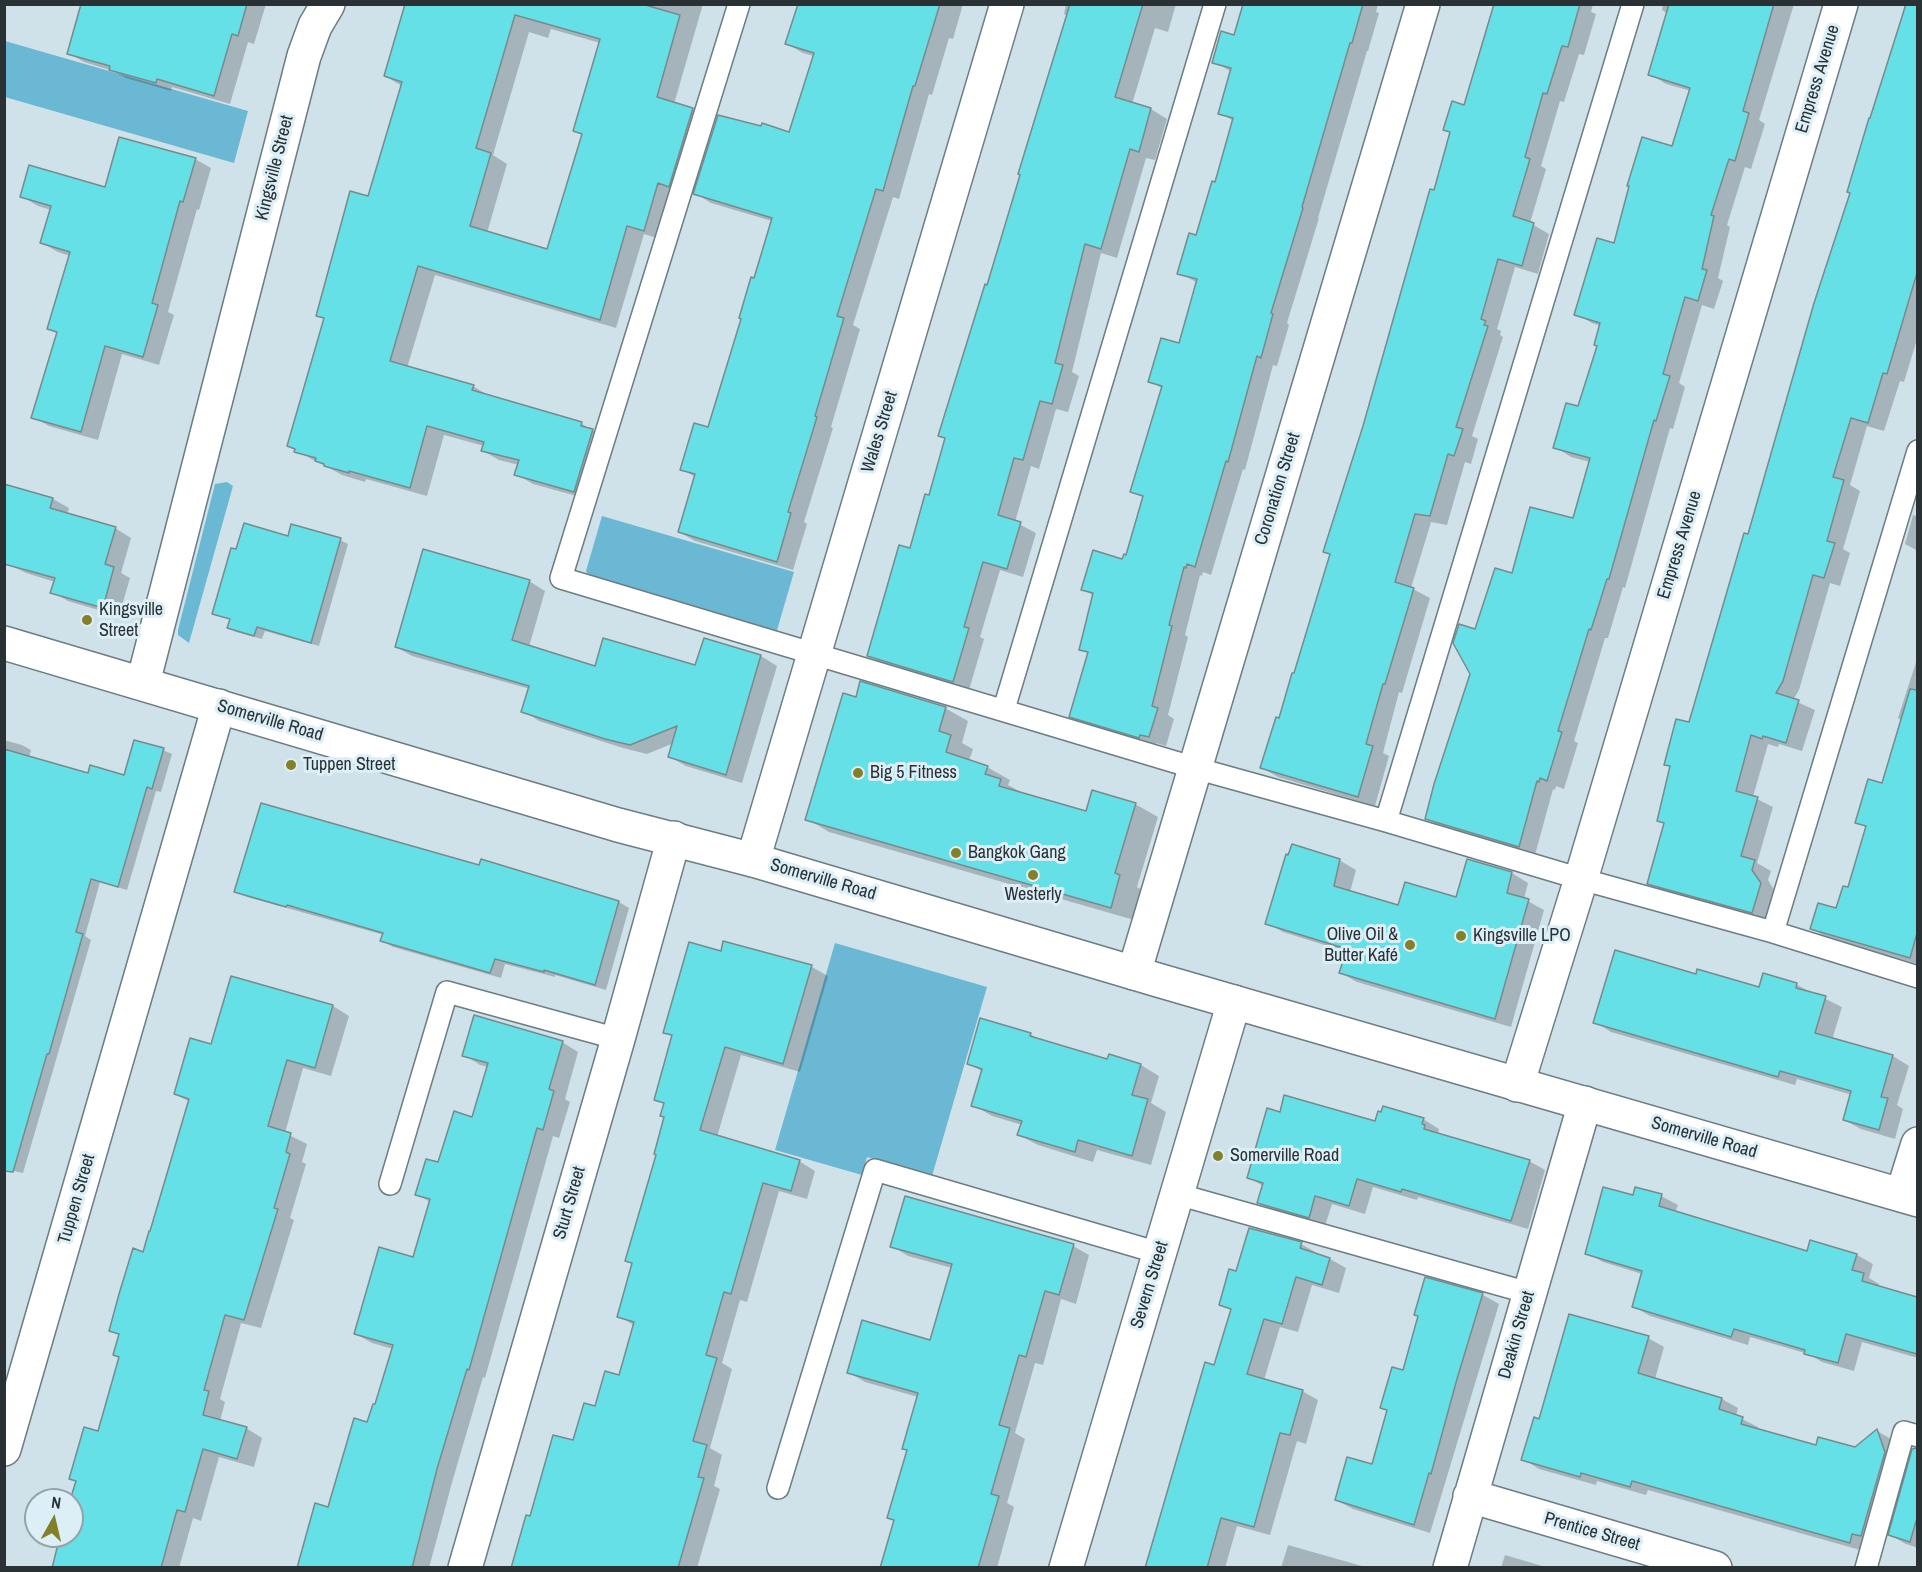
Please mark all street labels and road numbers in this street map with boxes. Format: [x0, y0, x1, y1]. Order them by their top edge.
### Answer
street label: Empress Avenue [1791, 22, 1845, 136]
street label: Kingsville Street [252, 113, 298, 223]
street label: Wales Street [857, 389, 903, 475]
street label: Coronation Street [1251, 430, 1305, 548]
street label: Empress Avenue [1653, 488, 1707, 602]
street label: Somerville Road [215, 696, 325, 746]
street label: Somerville Road [768, 855, 878, 905]
street label: Somerville Road [1649, 1113, 1759, 1163]
street label: Tuppen Street [54, 1152, 100, 1246]
street label: Sturt Street [549, 1164, 591, 1242]
street label: Severn Street [1126, 1239, 1174, 1331]
street label: Deakin Street [1494, 1289, 1540, 1381]
street label: Prentice Street [1542, 1508, 1642, 1556]

